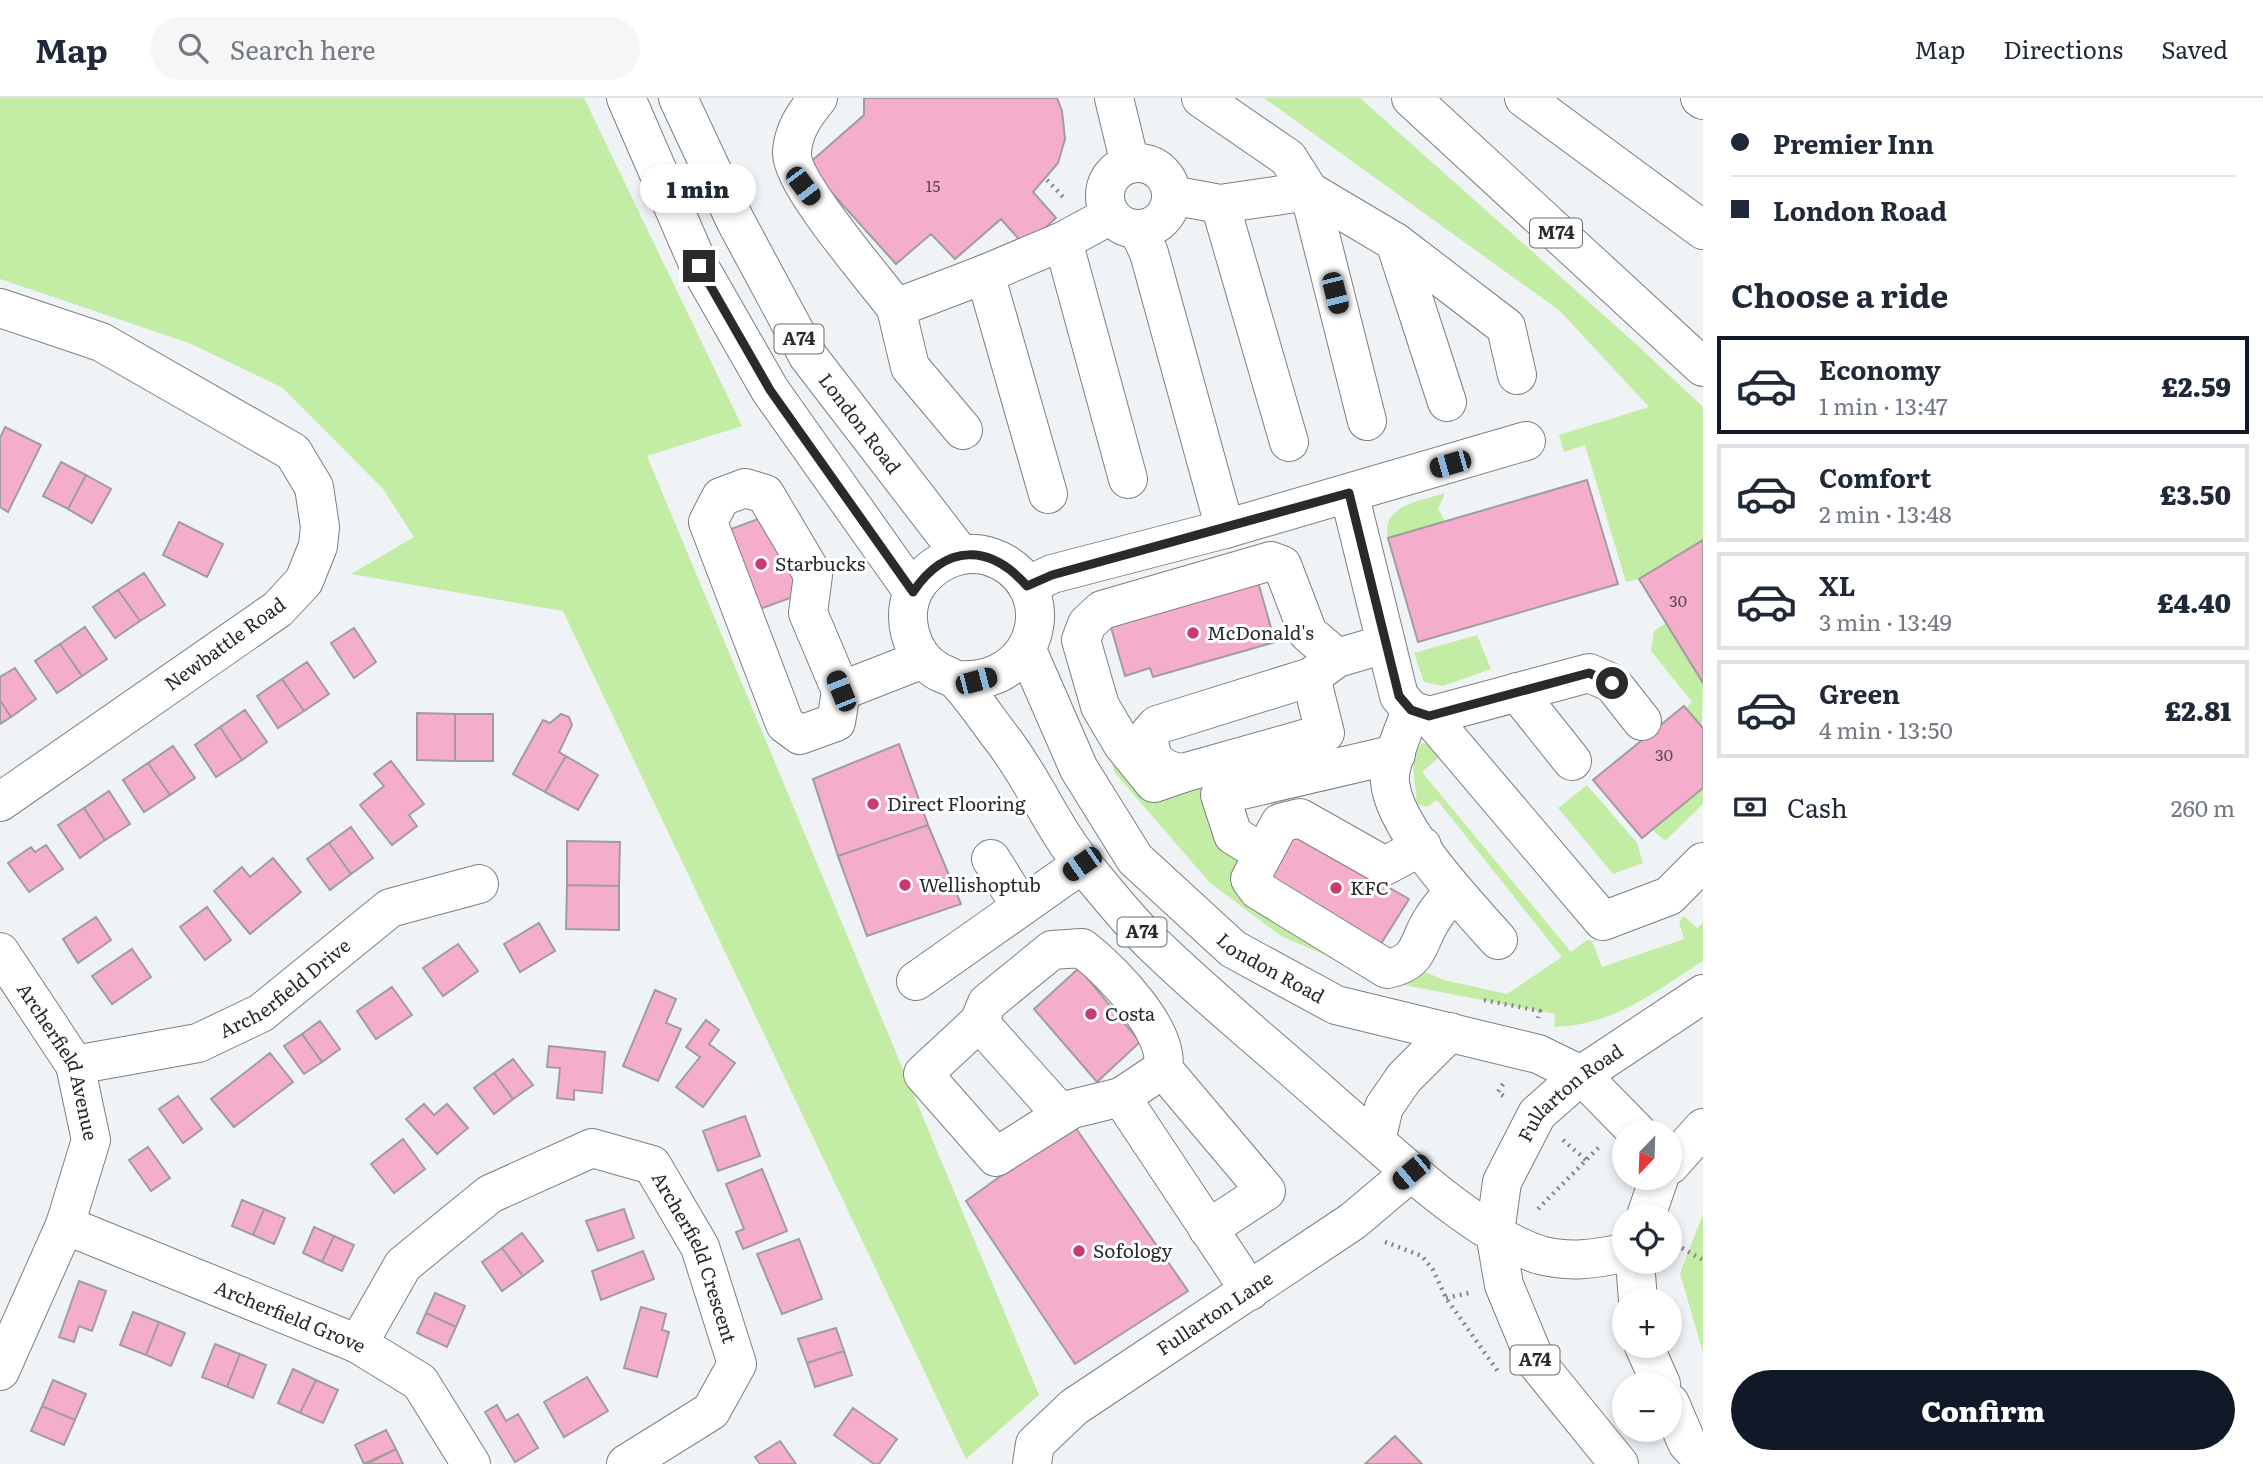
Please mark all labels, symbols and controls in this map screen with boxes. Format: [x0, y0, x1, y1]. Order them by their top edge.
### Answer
search box [150, 17, 640, 80]
text: Map [35, 24, 108, 73]
icon: search [174, 29, 212, 67]
text: Search here [230, 29, 376, 68]
text: Map [1914, 31, 1965, 66]
text: Directions [2003, 31, 2123, 66]
text: Saved [2161, 31, 2228, 66]
text: Premier Inn [1773, 123, 1934, 162]
car [782, 163, 825, 209]
callout: 1 min [641, 164, 757, 214]
text: 1 min [667, 171, 729, 205]
house number: 15 [926, 173, 940, 197]
text: London Road [1773, 190, 1947, 229]
road number: M74 [1530, 218, 1582, 248]
route end [683, 250, 715, 282]
car [1320, 270, 1351, 316]
text: Choose a ride [1731, 270, 1948, 318]
road number: A74 [774, 325, 824, 354]
text: Economy [1819, 349, 1941, 388]
icon: car [1735, 354, 1798, 417]
street label: London Road [813, 366, 909, 479]
text: £2.59 [2162, 366, 2231, 405]
text: 1 min · 13:47 [1819, 388, 1948, 422]
car [1427, 448, 1474, 480]
text: Comfort [1819, 457, 1931, 496]
icon: car [1735, 462, 1798, 525]
text: £3.50 [2160, 474, 2231, 513]
text: 2 min · 13:48 [1819, 496, 1952, 530]
place label: Starbucks [775, 549, 866, 577]
marker: Starbucks [753, 556, 769, 572]
text: XL [1819, 565, 1856, 604]
icon: car [1735, 570, 1798, 633]
text: £4.40 [2157, 582, 2231, 621]
house number: 30 [1669, 588, 1687, 612]
street label: Newbattle Road [158, 590, 291, 697]
text: 3 min · 13:49 [1819, 604, 1952, 638]
place label: McDonald's [1207, 618, 1314, 646]
marker: McDonald's [1185, 625, 1201, 641]
car [953, 665, 1000, 697]
route start [1596, 667, 1628, 699]
car [824, 668, 859, 714]
text: Green [1819, 673, 1900, 712]
icon: car [1735, 678, 1798, 741]
text: £2.81 [2165, 690, 2231, 729]
text: 4 min · 13:50 [1819, 712, 1953, 746]
house number: 30 [1655, 742, 1673, 766]
text: Cash [1787, 787, 1848, 826]
icon: cash [1731, 788, 1769, 826]
place label: Direct Flooring [887, 789, 1026, 817]
text: 260 m [2171, 790, 2235, 824]
marker: Direct Flooring [865, 796, 881, 812]
car [1059, 843, 1106, 885]
place label: Wellishoptub [919, 870, 1041, 898]
place label: KFC [1350, 873, 1389, 901]
marker: Wellishoptub [897, 877, 913, 893]
marker: KFC [1328, 880, 1344, 896]
road number: A74 [1118, 918, 1166, 946]
street label: London Road [1211, 926, 1330, 1009]
street label: Archerfield Drive [214, 931, 356, 1044]
street label: Archerfield Avenue [11, 977, 106, 1143]
place label: Costa [1105, 999, 1156, 1027]
marker: Costa [1083, 1006, 1099, 1022]
street label: Fullarton Road [1510, 1036, 1628, 1146]
north arrow [1612, 1120, 1682, 1190]
map controls [1612, 1120, 1682, 1442]
car [1389, 1150, 1434, 1194]
street label: Archerfield Crescent [646, 1166, 745, 1347]
button: locate [1612, 1204, 1682, 1274]
place label: Sofology [1093, 1236, 1172, 1264]
marker: Sofology [1071, 1243, 1087, 1259]
street label: Fullarton Lane [1150, 1263, 1278, 1361]
street label: Archerfield Grove [211, 1272, 372, 1359]
button: + [1612, 1288, 1682, 1358]
road number: A74 [1510, 1345, 1560, 1374]
button: Confirm [1731, 1370, 2235, 1450]
button: − [1612, 1372, 1682, 1442]

